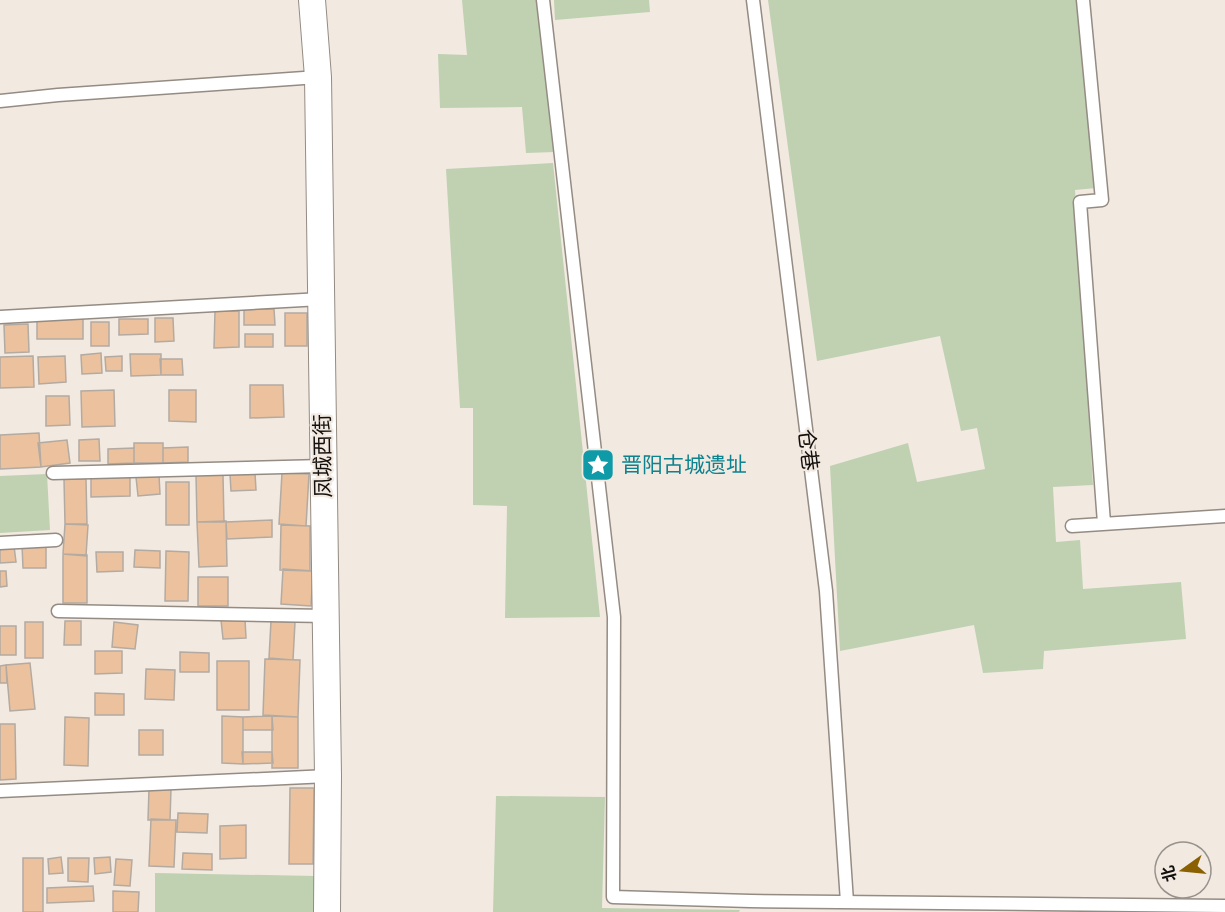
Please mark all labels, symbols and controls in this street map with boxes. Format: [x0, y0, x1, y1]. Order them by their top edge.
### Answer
street label: 凤城西街 [305, 414, 339, 498]
street label: 仓巷 [791, 427, 827, 473]
place icon: 晋阳古城遗址 [580, 447, 616, 483]
place label: 晋阳古城遗址 [621, 448, 747, 480]
north arrow [1153, 840, 1213, 900]
text: 北 [1155, 863, 1182, 885]

